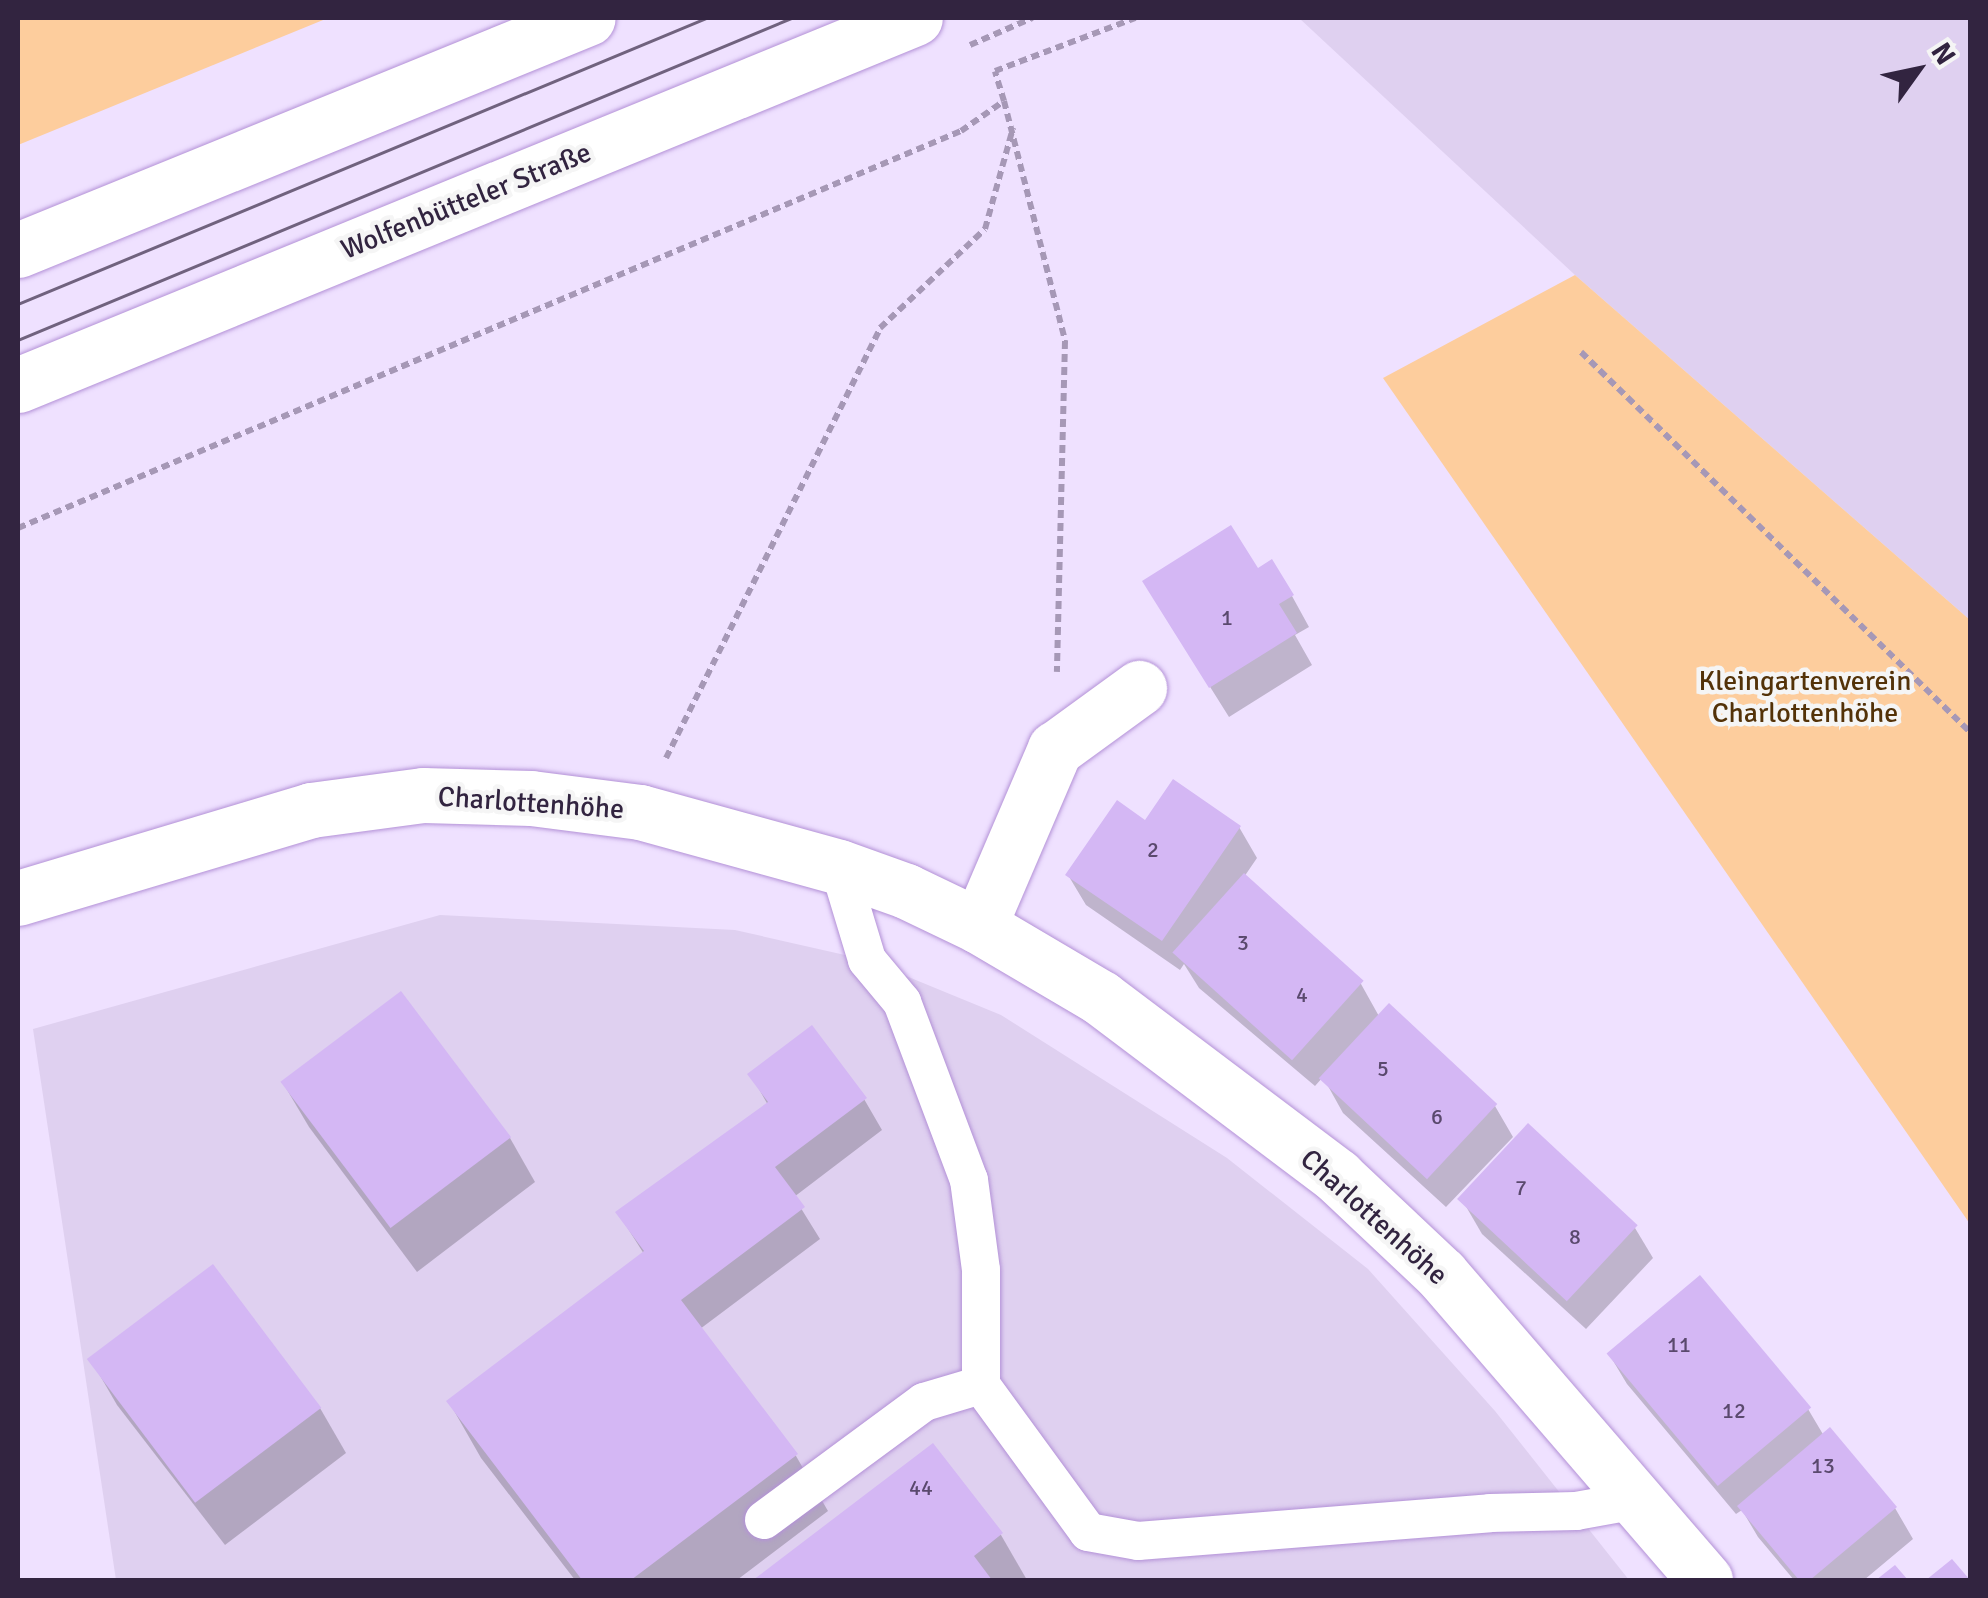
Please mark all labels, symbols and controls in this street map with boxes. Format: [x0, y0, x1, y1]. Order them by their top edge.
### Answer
north arrow [1868, 20, 1968, 120]
text: N [1924, 36, 1963, 71]
street label: Wolfenbütteler Straße [336, 135, 596, 267]
house number: 1 [1221, 605, 1233, 631]
park label: Kleingartenverein Charlottenhöhe [1699, 664, 1911, 730]
street label: Charlottenhöhe [437, 780, 625, 826]
house number: 2 [1147, 837, 1159, 863]
house number: 3 [1237, 930, 1249, 956]
house number: 4 [1296, 982, 1308, 1008]
house number: 5 [1377, 1056, 1389, 1082]
house number: 6 [1431, 1104, 1443, 1130]
street label: Charlottenhöhe [1293, 1142, 1455, 1292]
house number: 7 [1515, 1175, 1527, 1201]
house number: 8 [1569, 1224, 1581, 1250]
house number: 11 [1667, 1332, 1691, 1358]
house number: 12 [1722, 1398, 1746, 1424]
house number: 13 [1811, 1453, 1835, 1479]
house number: 44 [909, 1475, 933, 1501]

